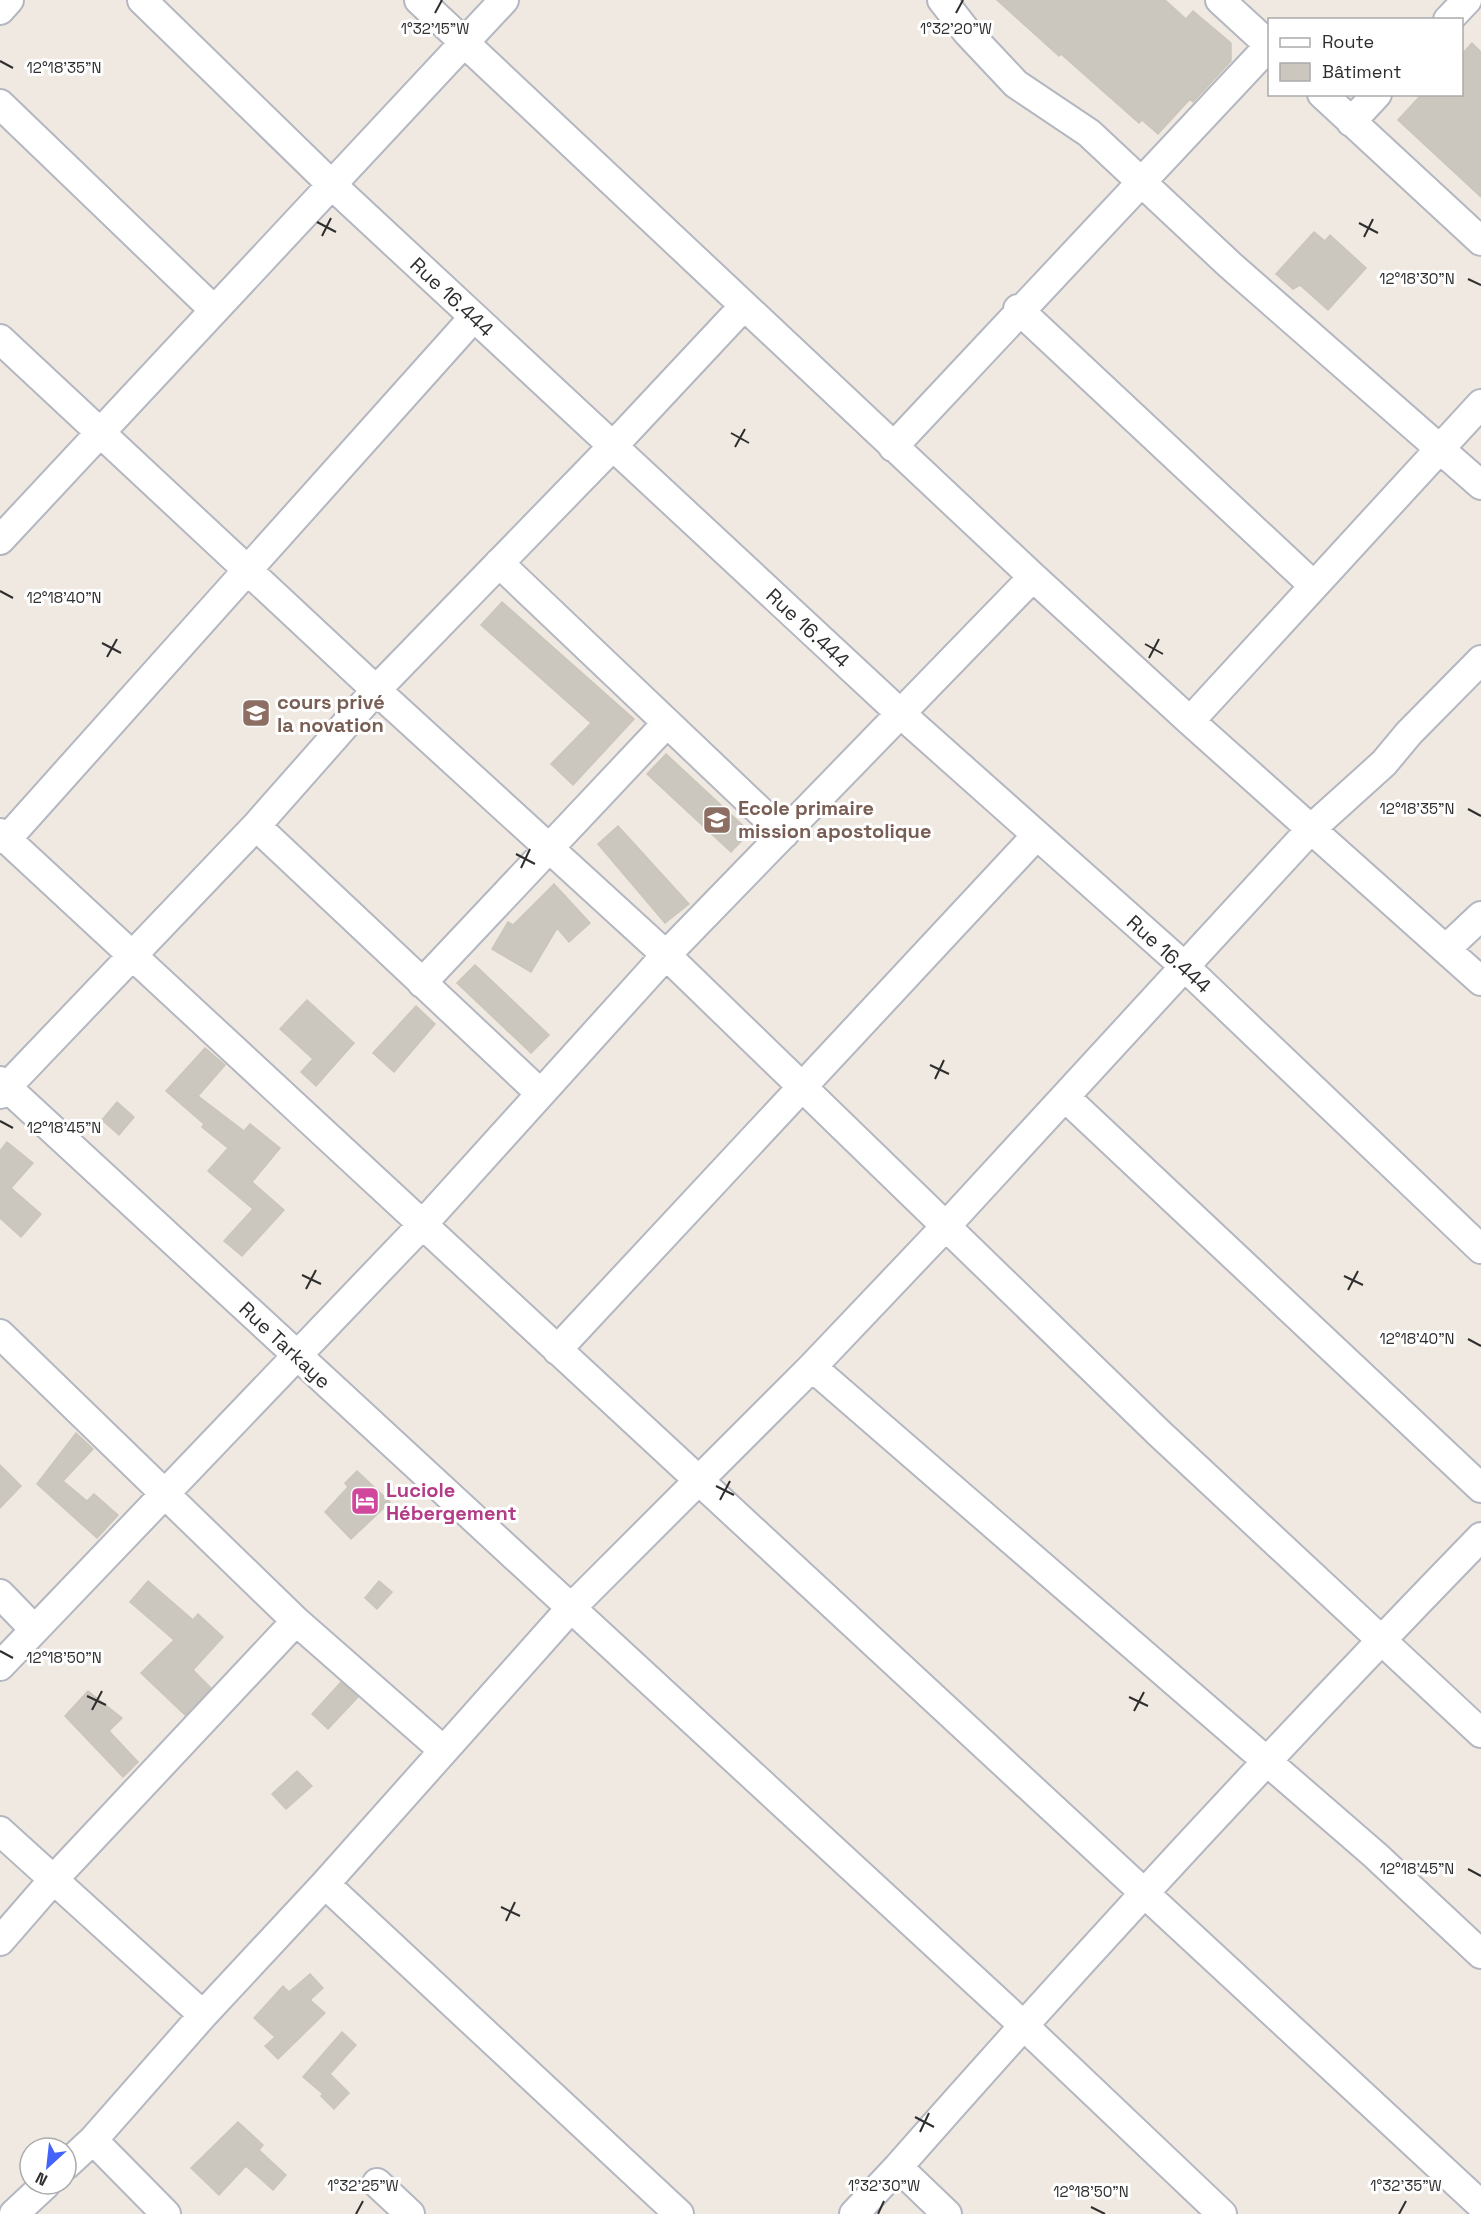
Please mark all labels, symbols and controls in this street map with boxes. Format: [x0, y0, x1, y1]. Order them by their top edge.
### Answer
legend [1268, 18, 1463, 96]
text: 1°32'15"W [401, 19, 469, 38]
text: 1°32'20"W [920, 19, 992, 38]
text: Route [1322, 30, 1374, 53]
text: 12°18'35"N [27, 58, 101, 77]
text: Bâtiment [1322, 60, 1402, 83]
street label: Rue 16.444 [405, 252, 499, 342]
text: 12°18'30"N [1379, 269, 1455, 288]
street label: Rue 16.444 [761, 583, 855, 673]
text: 12°18'40"N [26, 588, 102, 607]
place label: cours privé la novation [277, 689, 385, 738]
school or university icon: cours privé la novation [240, 697, 272, 729]
place label: Ecole primaire mission apostolique [738, 795, 931, 844]
text: 12°18'35"N [1380, 799, 1454, 818]
school or university icon: Ecole primaire mission apostolique [701, 804, 733, 836]
street label: Rue 16.444 [1121, 909, 1217, 999]
text: 12°18'45"N [27, 1118, 101, 1137]
street label: Rue Tarkaye [234, 1296, 336, 1394]
text: 12°18'40"N [1379, 1329, 1455, 1348]
place label: Luciole Hébergement [386, 1477, 517, 1526]
hotel icon: Luciole Hébergement [349, 1485, 381, 1517]
text: 12°18'50"N [26, 1648, 102, 1667]
text: 12°18'45"N [1380, 1859, 1454, 1878]
north arrow [18, 2136, 78, 2196]
text: N [32, 2167, 51, 2191]
text: 1°32'25"W [327, 2176, 399, 2195]
text: 1°32'30"W [848, 2176, 920, 2195]
text: 1°32'35"W [1370, 2176, 1442, 2195]
text: 12°18'50"N [1053, 2182, 1129, 2201]

